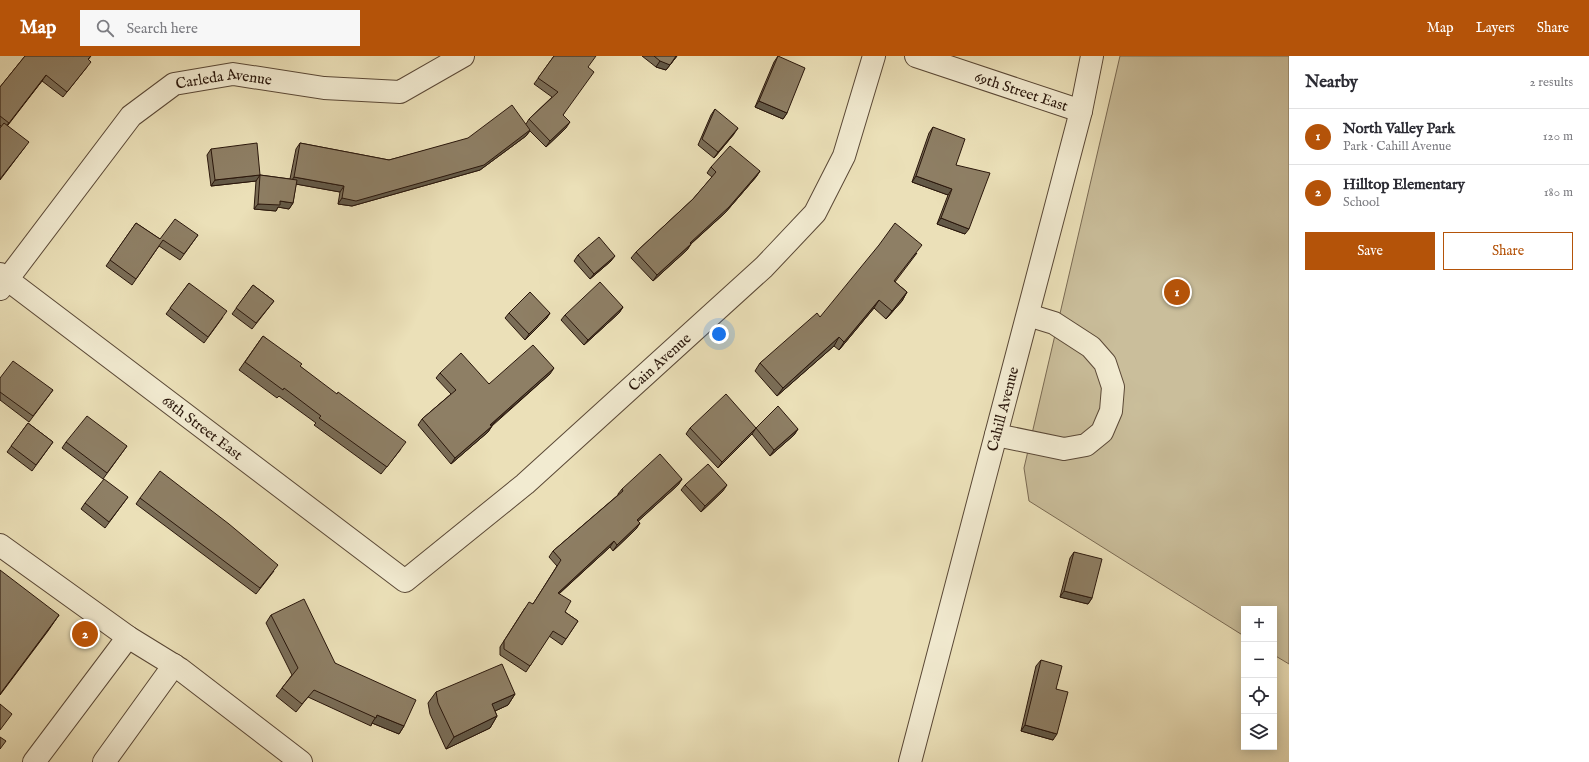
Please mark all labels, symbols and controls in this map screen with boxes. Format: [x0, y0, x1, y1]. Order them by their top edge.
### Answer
search box [80, 10, 360, 46]
text: Map [20, 16, 56, 40]
icon: search [94, 17, 116, 39]
text: Search here [126, 19, 198, 38]
text: Map [1427, 19, 1454, 37]
text: Layers [1476, 19, 1515, 37]
text: Share [1537, 19, 1569, 37]
street label: Carleda Avenue [174, 64, 273, 94]
street label: 69th Street East [972, 67, 1070, 116]
text: Nearby [1305, 72, 1358, 93]
text: 2 results [1529, 74, 1573, 91]
text: North Valley Park [1343, 119, 1455, 138]
text: 1 [1316, 128, 1320, 145]
text: 120 m [1543, 128, 1573, 145]
text: Park · Cahill Avenue [1343, 138, 1451, 155]
text: Hilltop Elementary [1343, 175, 1465, 194]
text: 2 [1315, 184, 1321, 201]
text: 180 m [1544, 184, 1573, 201]
text: School [1343, 194, 1380, 211]
button: Save [1305, 232, 1435, 270]
button: Share [1443, 232, 1573, 270]
pin: 1 [1164, 277, 1190, 307]
your location [709, 324, 729, 344]
street label: Cain Avenue [624, 329, 695, 396]
street label: Cahill Avenue [983, 365, 1023, 453]
street label: 68th Street East [158, 391, 246, 465]
map controls [1241, 606, 1277, 750]
button: + [1241, 606, 1277, 642]
pin: 2 [72, 619, 98, 649]
button: − [1241, 642, 1277, 678]
button: locate [1241, 678, 1277, 714]
button: layers [1241, 714, 1277, 750]

